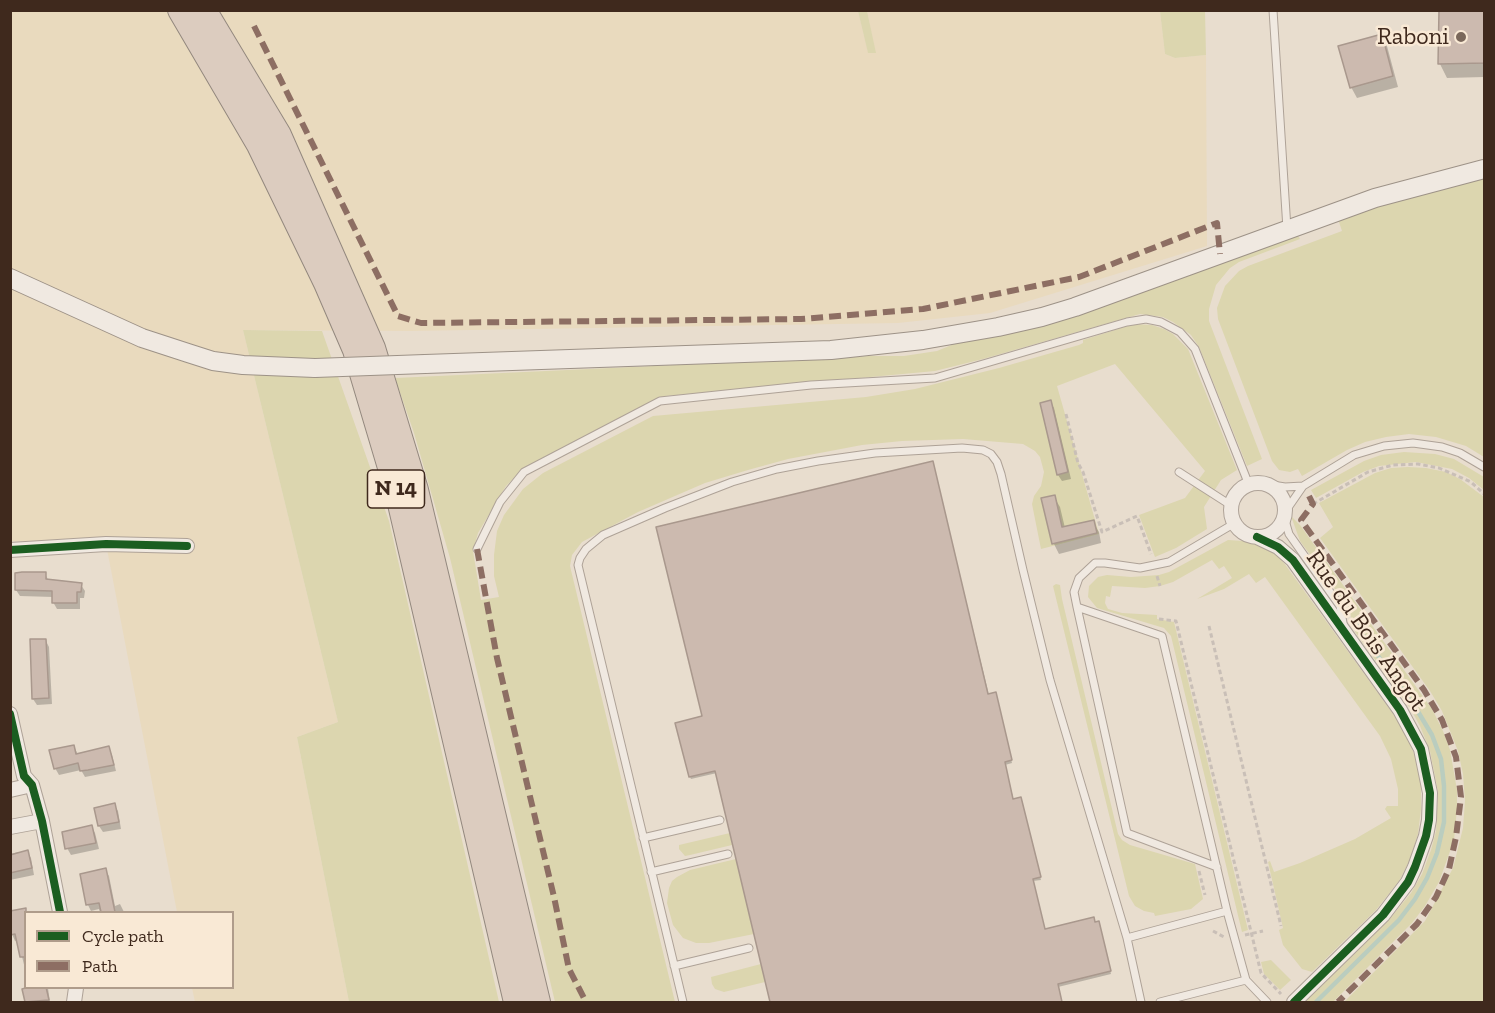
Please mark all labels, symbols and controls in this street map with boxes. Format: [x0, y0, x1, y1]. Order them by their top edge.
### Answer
place label: Raboni [1377, 23, 1449, 51]
marker: Raboni [1454, 30, 1468, 44]
road number: N 14 [368, 470, 424, 508]
street label: Rue du Bois Angot [1300, 545, 1432, 717]
legend [24, 911, 234, 989]
text: Cycle path [82, 925, 164, 947]
text: Path [82, 955, 118, 977]

